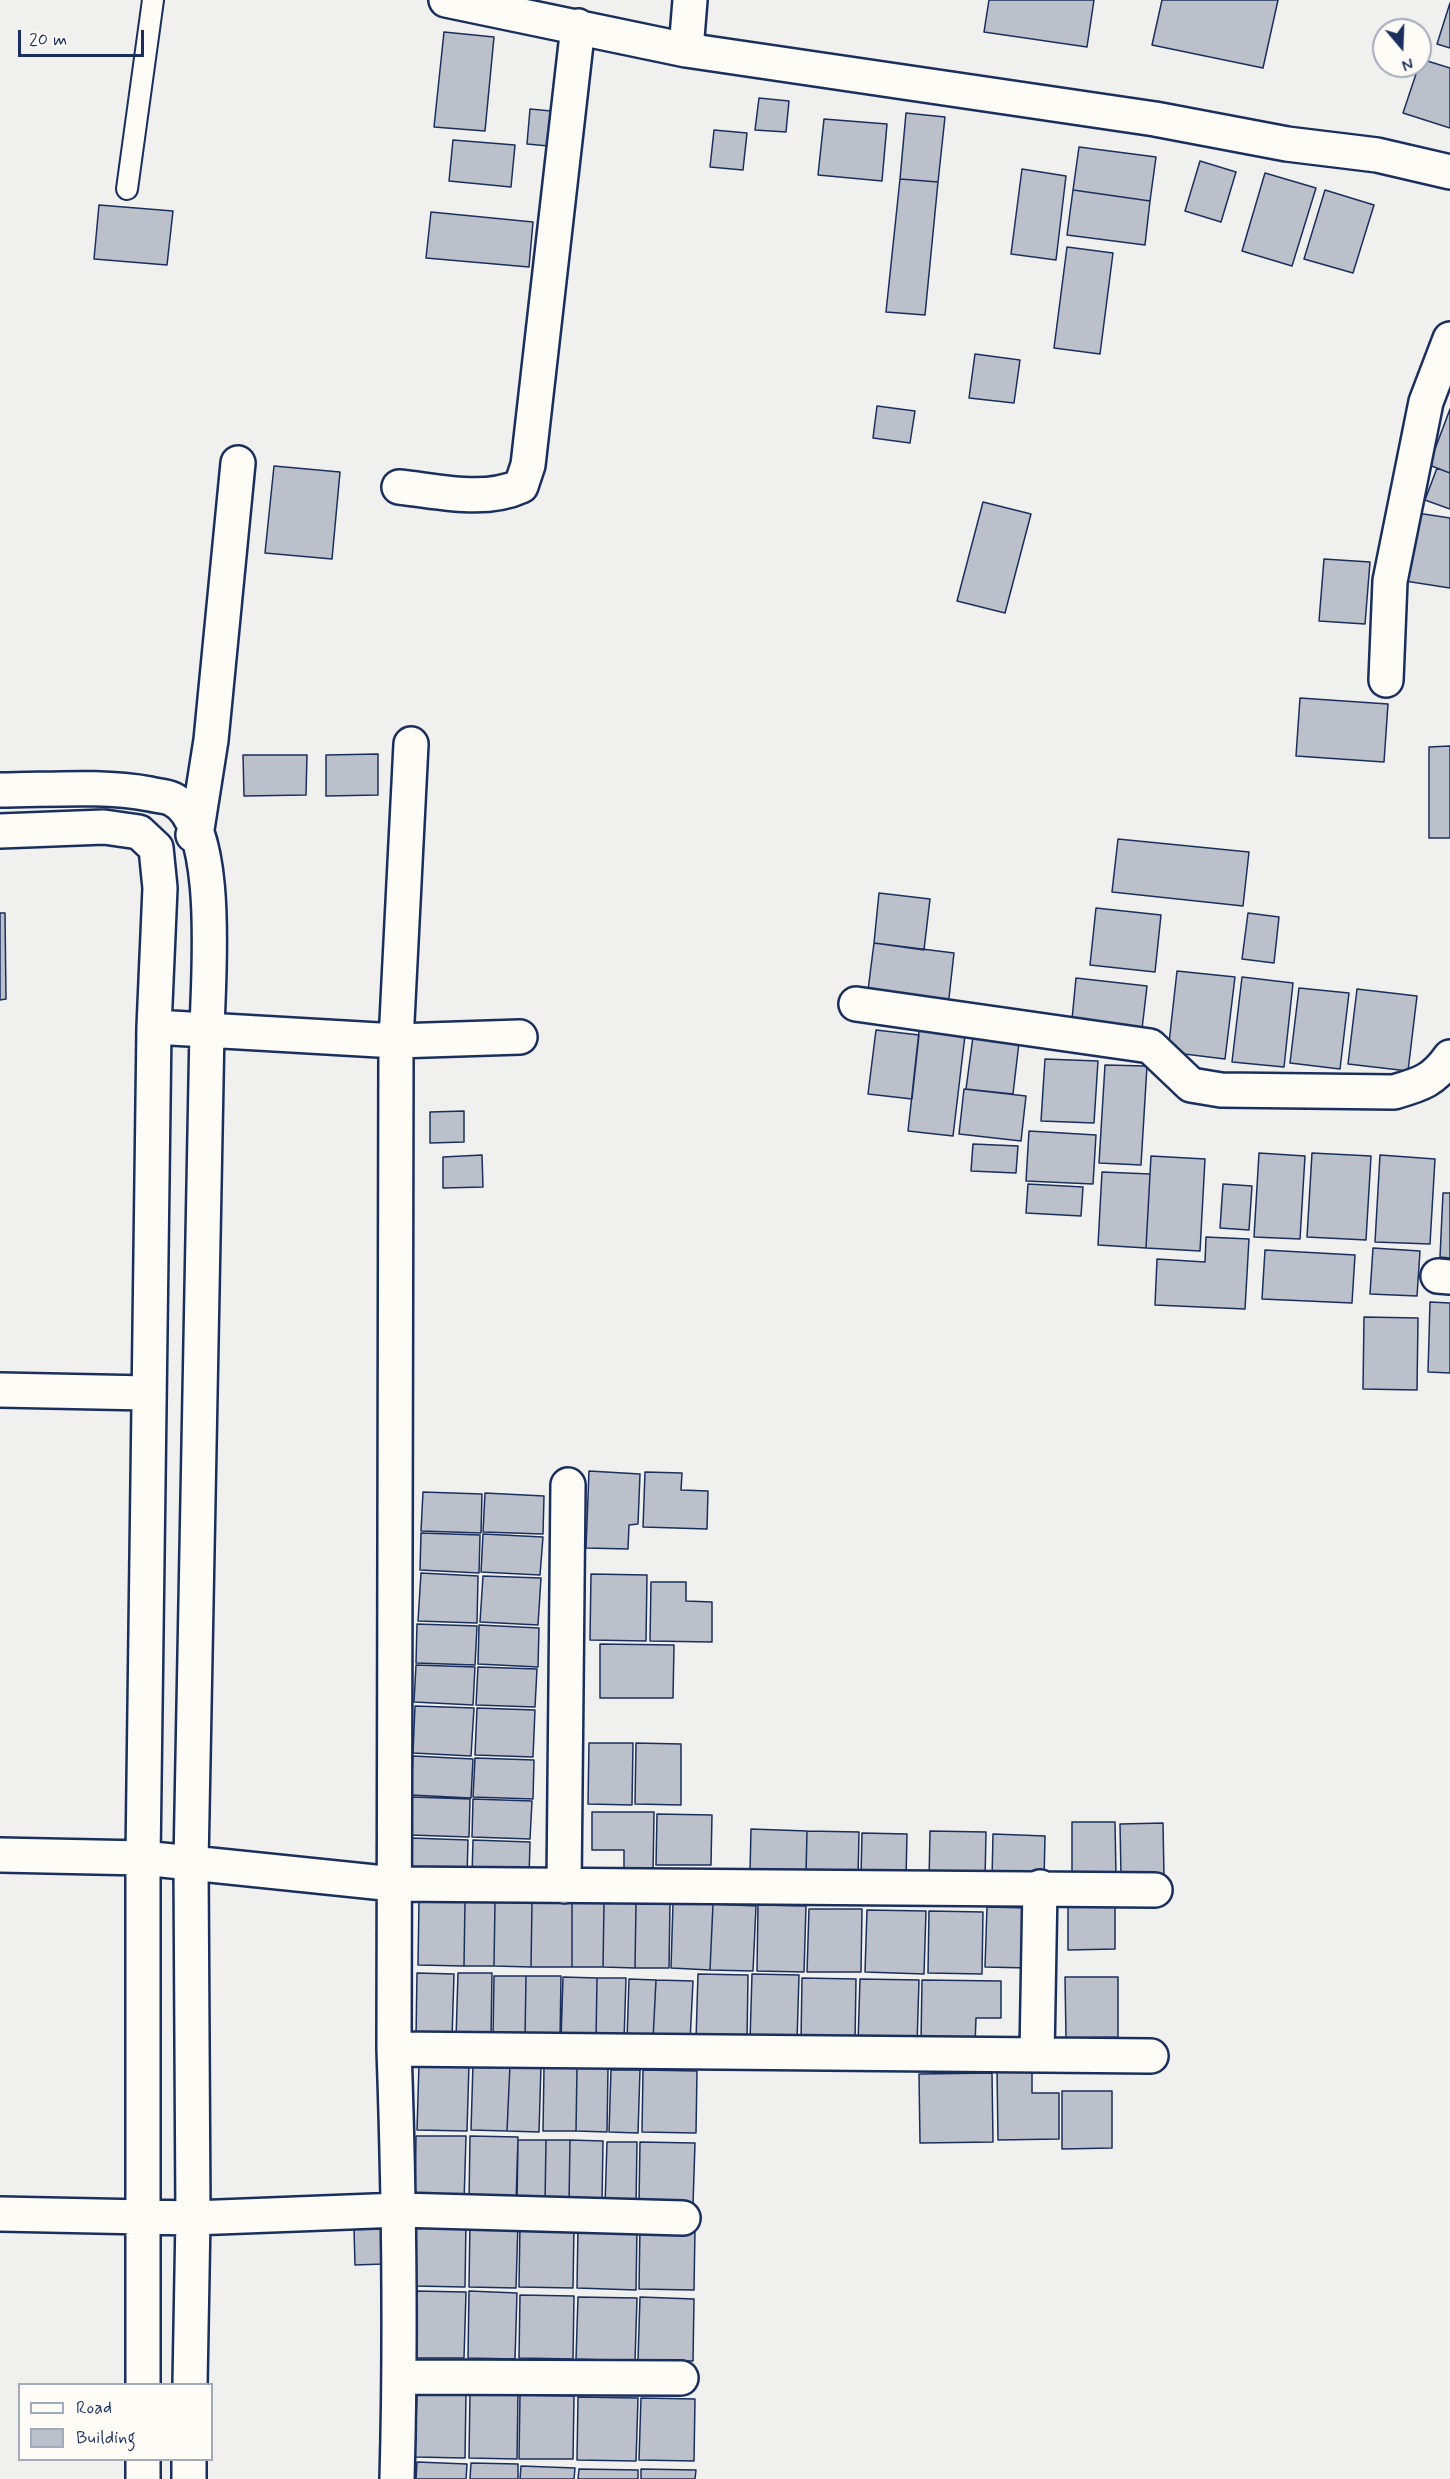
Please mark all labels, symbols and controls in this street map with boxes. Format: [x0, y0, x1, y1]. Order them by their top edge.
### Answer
scale bar [21, 18, 147, 56]
north arrow [1372, 18, 1432, 78]
text: 20 m [29, 28, 67, 52]
text: N [1399, 52, 1416, 75]
legend [18, 2383, 213, 2461]
text: Road [76, 2396, 112, 2420]
text: Building [76, 2426, 136, 2450]

